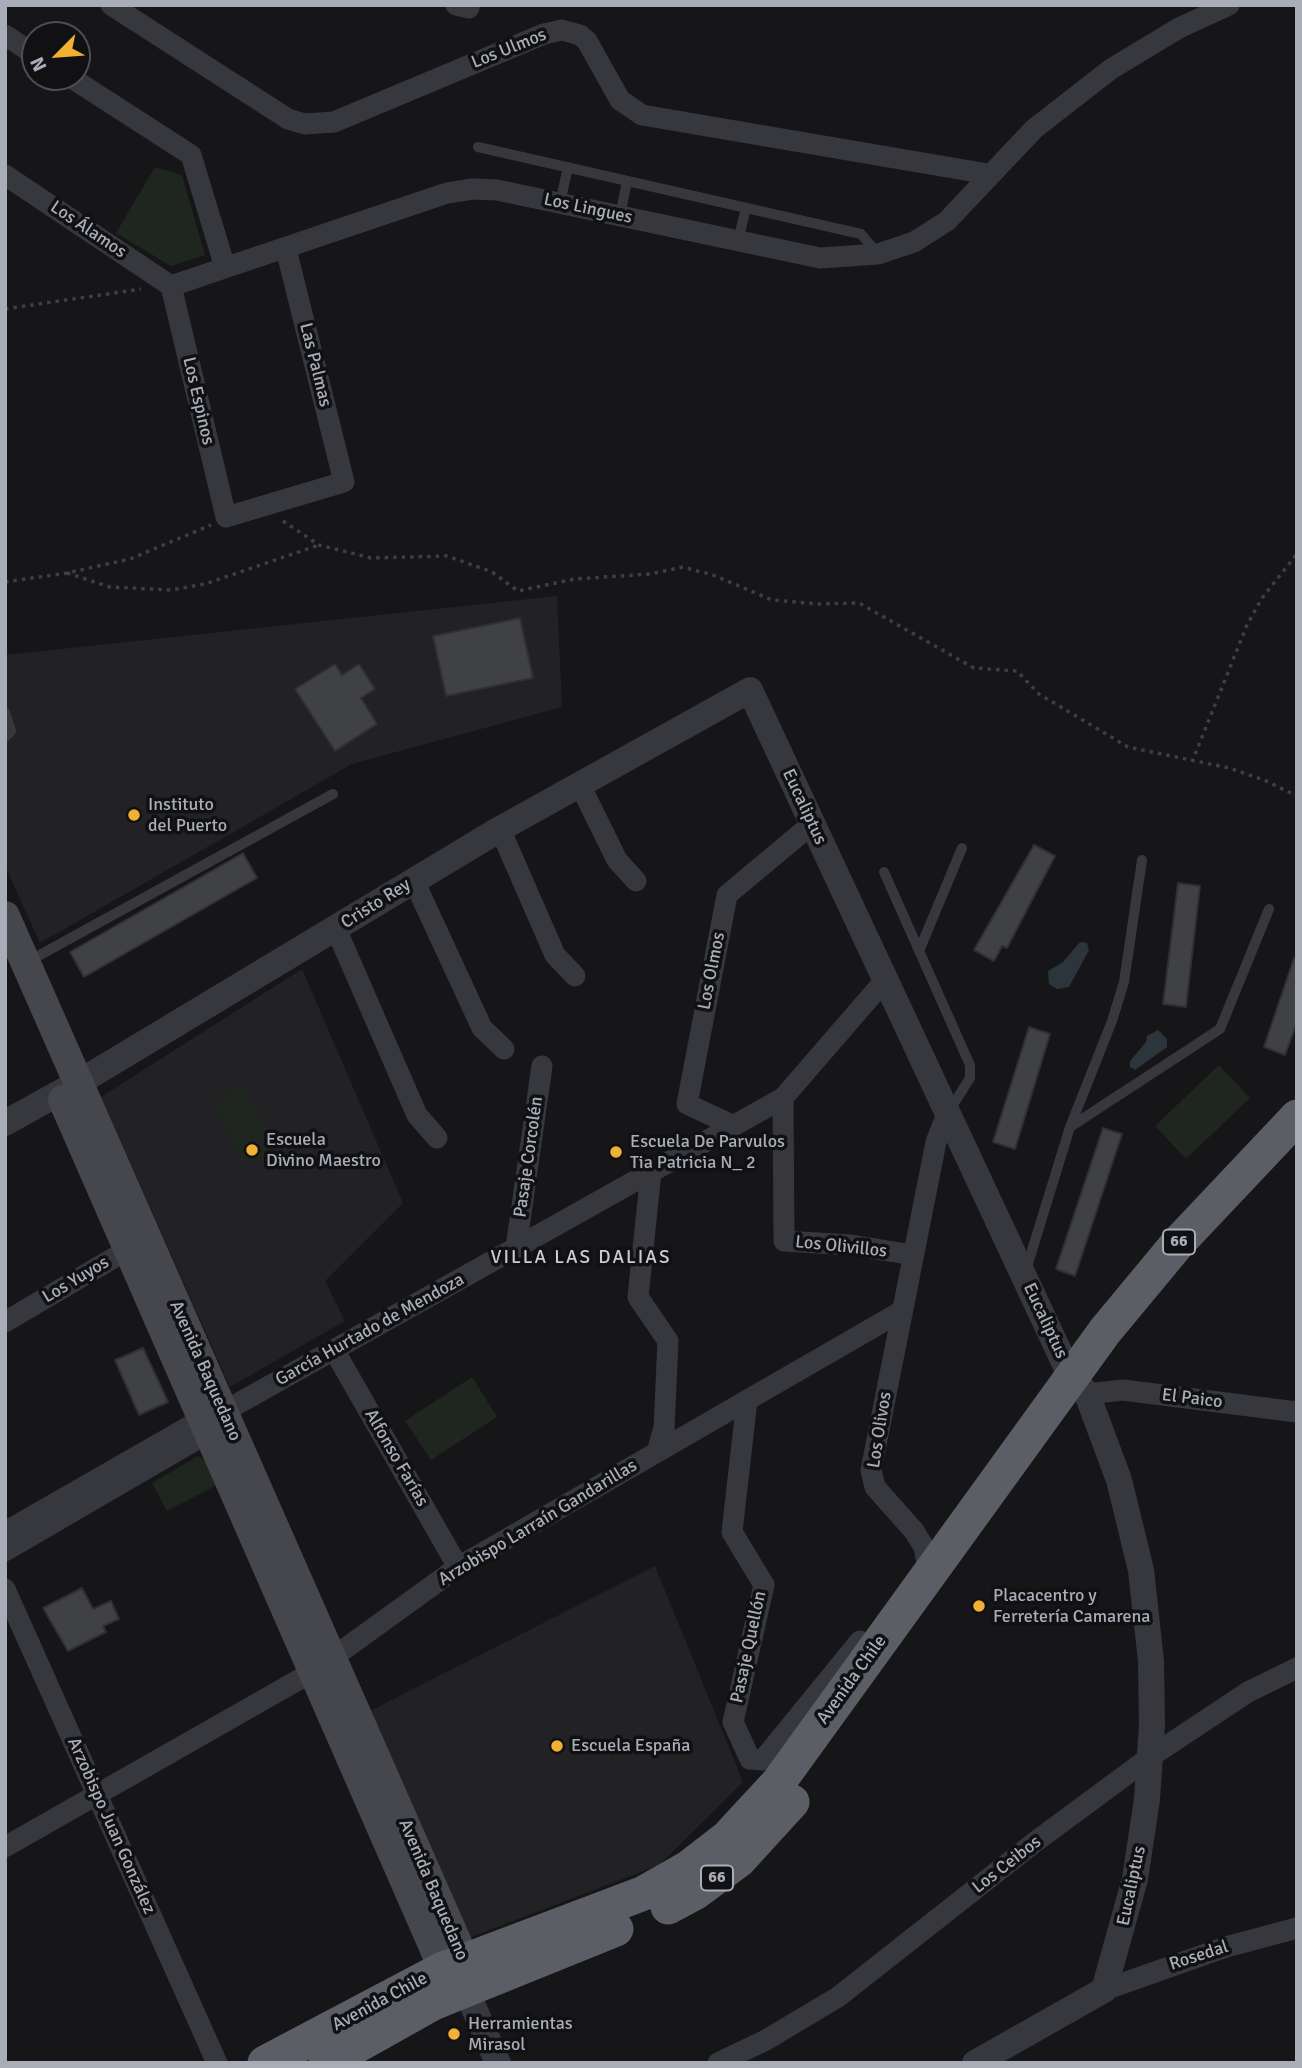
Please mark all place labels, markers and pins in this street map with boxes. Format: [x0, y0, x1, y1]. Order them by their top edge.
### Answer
place label: Instituto del Puerto [148, 794, 227, 836]
marker: Instituto del Puerto [126, 807, 142, 823]
place label: Escuela Divino Maestro [266, 1129, 381, 1172]
place label: Escuela De Parvulos Tia Patricia N_ 2 [630, 1131, 785, 1174]
marker: Escuela Divino Maestro [244, 1142, 260, 1158]
marker: Escuela De Parvulos Tia Patricia N_ 2 [608, 1144, 624, 1160]
place label: Placacentro y Ferretería Camarena [993, 1585, 1150, 1628]
marker: Placacentro y Ferretería Camarena [971, 1598, 987, 1614]
place label: Escuela España [571, 1735, 690, 1757]
marker: Escuela España [549, 1738, 565, 1754]
place label: Herramientas Mirasol [468, 2013, 573, 2056]
marker: Herramientas Mirasol [446, 2026, 462, 2042]

